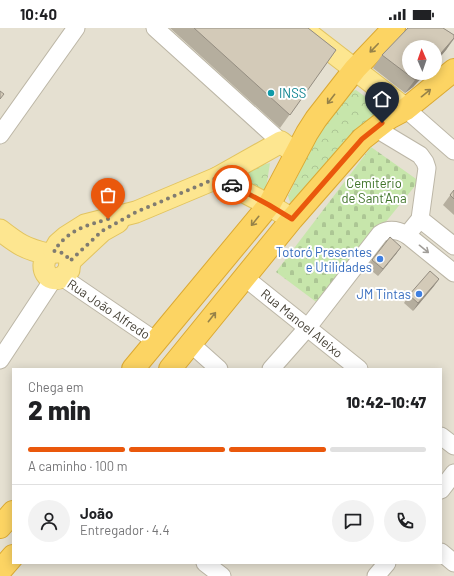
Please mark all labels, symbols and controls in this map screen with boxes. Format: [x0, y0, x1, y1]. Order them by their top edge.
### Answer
text: 10:40 [20, 5, 57, 23]
north arrow [402, 40, 442, 80]
map controls [402, 40, 442, 80]
one-way arrow [369, 43, 379, 53]
pin [365, 82, 399, 123]
place label: INSS [279, 85, 306, 101]
marker: INSS [266, 88, 276, 98]
icon: home [371, 88, 393, 110]
one-way arrow [421, 88, 432, 97]
one-way arrow [327, 94, 335, 105]
courier [212, 165, 252, 205]
icon: car [221, 174, 243, 196]
park label: Cemitério de Sant'Ana [341, 175, 407, 206]
pin [91, 178, 125, 219]
icon: bag [97, 184, 119, 206]
one-way arrow [251, 216, 260, 227]
place label: Totoró Presentes e Utilidades [276, 244, 372, 275]
one-way arrow [419, 245, 430, 253]
marker: Totoró Presentes e Utilidades [375, 254, 385, 264]
street label: Rua João Alfredo [65, 275, 153, 343]
street label: Rua Manoel Aleixo [258, 285, 346, 361]
place label: JM Tintas [356, 286, 411, 302]
marker: JM Tintas [414, 289, 424, 299]
one-way arrow [208, 312, 217, 323]
text: Chega em [28, 379, 84, 395]
text: 10:42–10:47 [346, 393, 426, 411]
text: 2 min [28, 394, 91, 425]
text: A caminho · 100 m [28, 458, 127, 474]
button: person [28, 500, 70, 542]
button: chat [332, 500, 374, 542]
button: phone [384, 500, 426, 542]
text: João [80, 504, 113, 522]
text: Entregador · 4.4 [80, 522, 170, 538]

